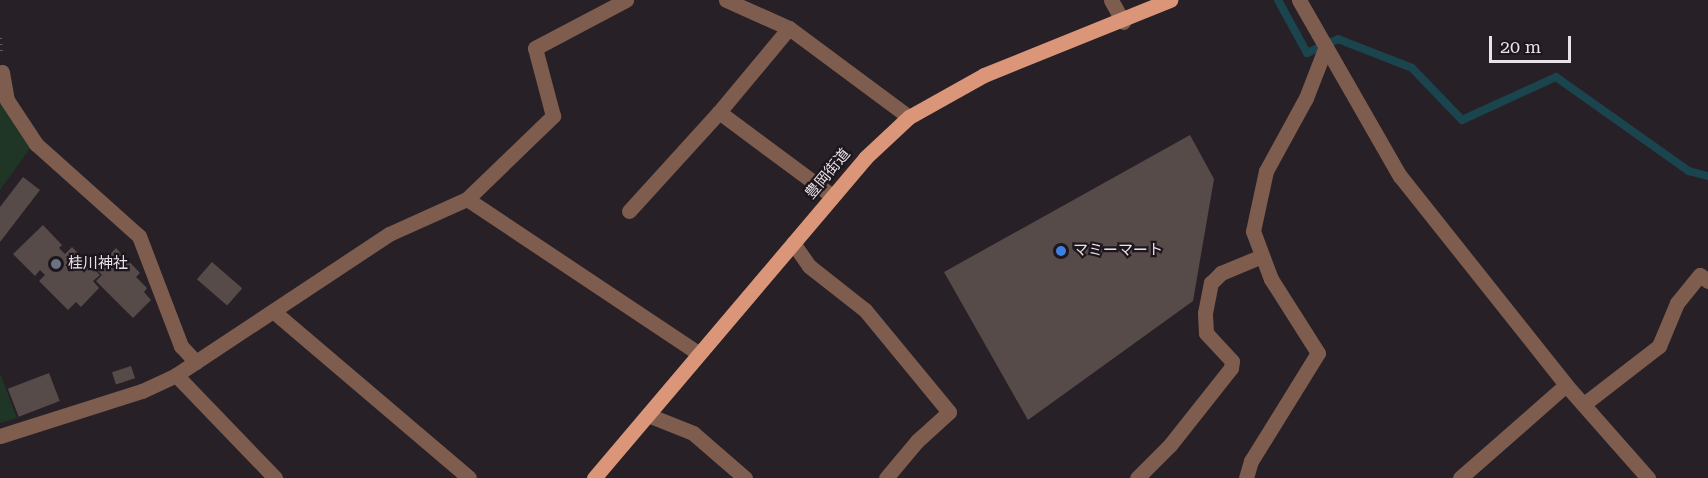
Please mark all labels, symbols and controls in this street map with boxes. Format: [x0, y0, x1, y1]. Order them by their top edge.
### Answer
scale bar [1492, 24, 1574, 62]
text: 20 m [1500, 36, 1541, 57]
street label: 豊岡街道 [802, 145, 854, 203]
place label: マミーマート [1073, 242, 1163, 260]
marker: マミーマート [1054, 244, 1068, 258]
place label: 桂川神社 [68, 255, 128, 273]
marker: 桂川神社 [49, 257, 63, 271]

